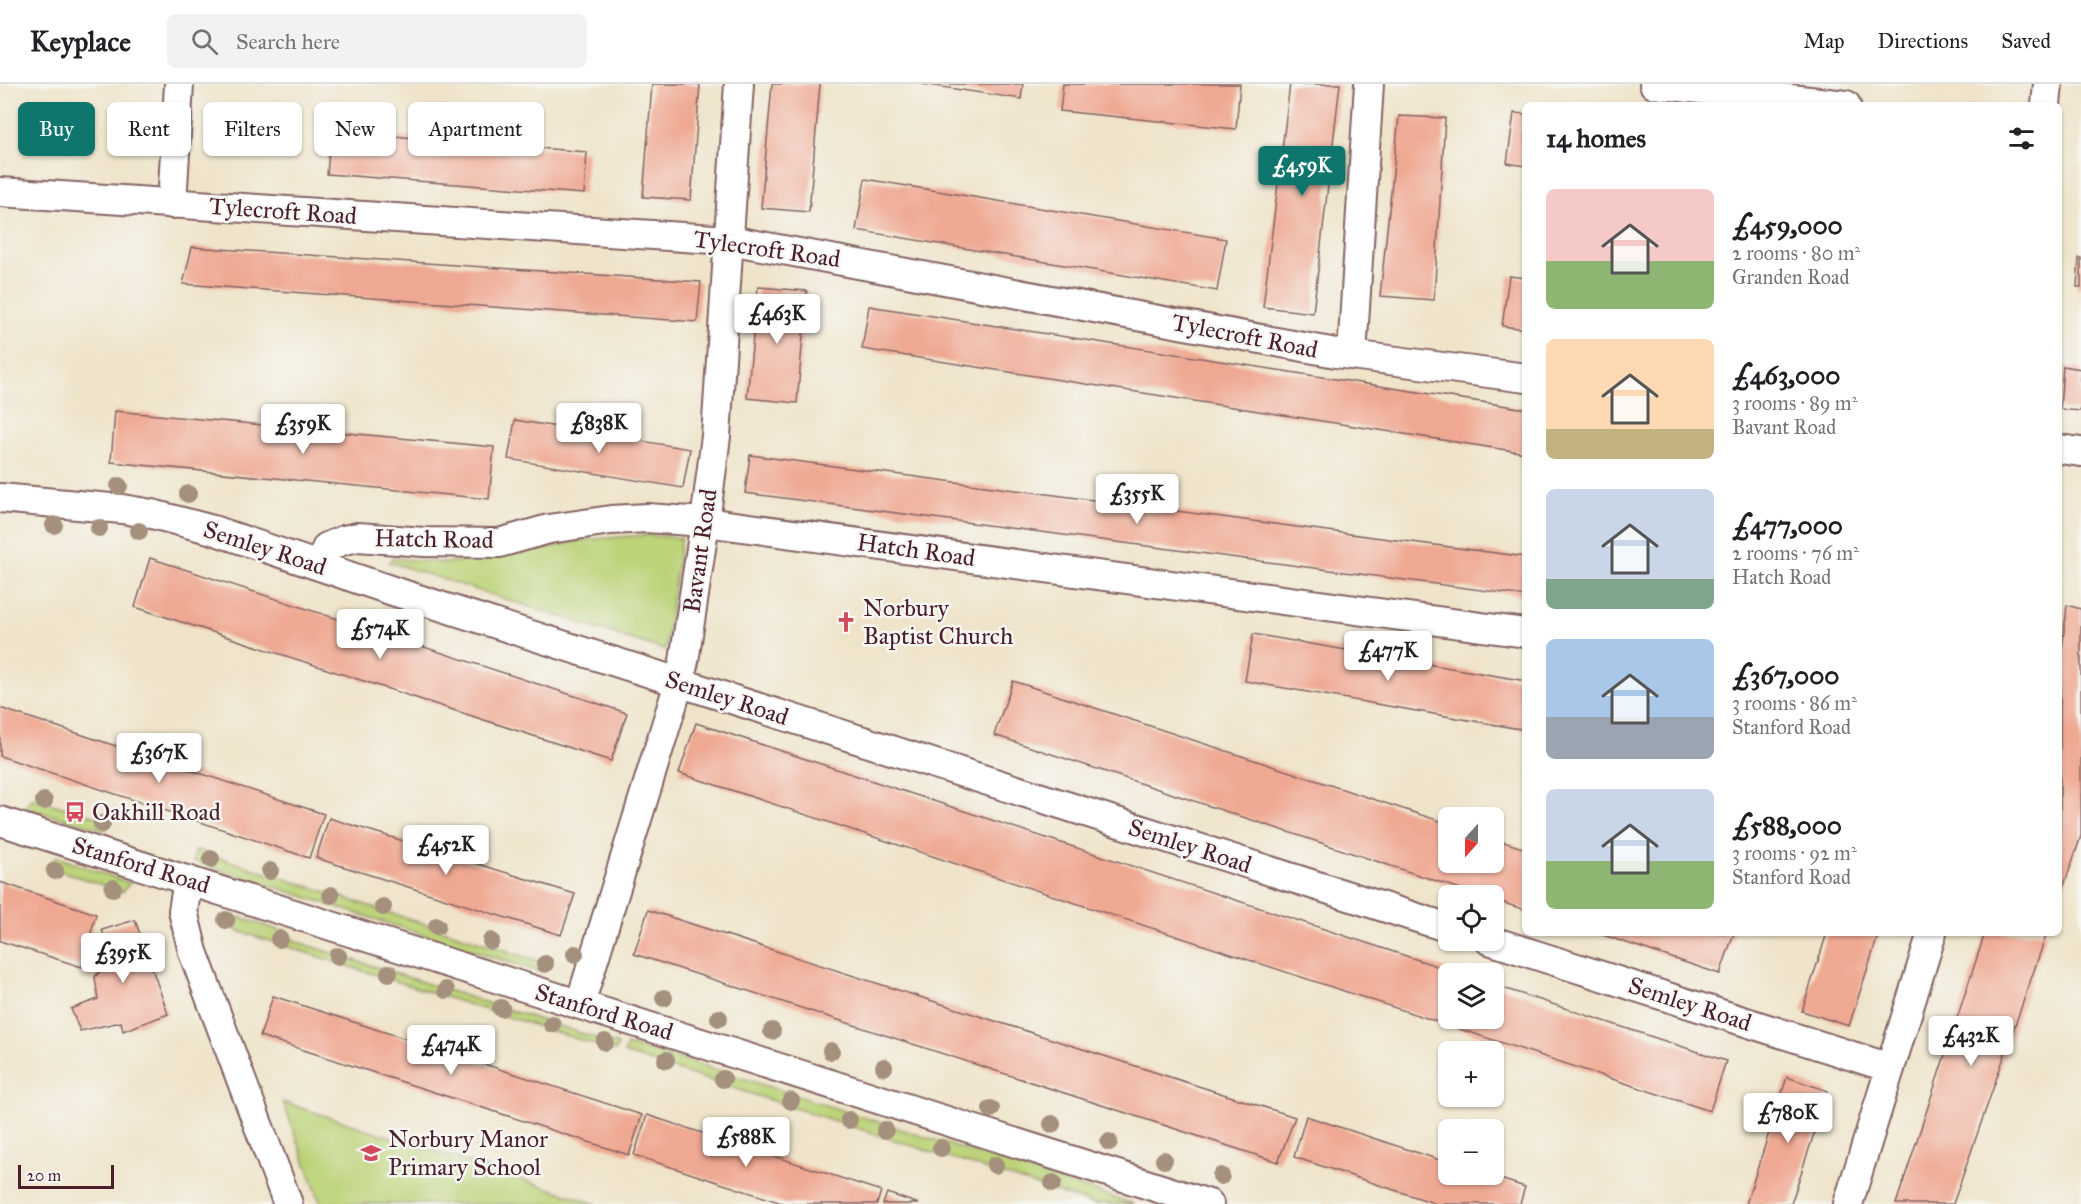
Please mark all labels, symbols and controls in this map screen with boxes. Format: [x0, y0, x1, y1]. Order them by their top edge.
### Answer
search box [167, 14, 587, 68]
text: Keyplace [30, 24, 131, 59]
icon: search [188, 25, 221, 58]
text: Search here [236, 28, 340, 55]
text: Map [1804, 28, 1845, 54]
text: Directions [1878, 28, 1968, 54]
text: Saved [2001, 28, 2051, 54]
chip: Buy [18, 102, 95, 156]
chip: Rent [107, 102, 191, 156]
chip: Filters [203, 102, 302, 156]
chip: New [314, 102, 396, 156]
chip: Apartment [408, 102, 544, 156]
text: 14 homes [1546, 122, 1646, 154]
icon: filters [2005, 122, 2038, 155]
pin: £459K [1260, 146, 1344, 197]
text: £459K [1272, 153, 1332, 177]
street label: Tylecroft Road [208, 191, 358, 231]
text: £459,000 [1732, 209, 1843, 241]
icon: home [1594, 213, 1666, 285]
street label: Tylecroft Road [692, 224, 842, 274]
text: 2 rooms · 80 m² [1732, 241, 1860, 265]
text: Granden Road [1732, 265, 1850, 289]
pin: £463K [735, 294, 819, 345]
text: £463K [748, 301, 806, 325]
street label: Tylecroft Road [1169, 307, 1321, 365]
text: £463,000 [1732, 359, 1840, 391]
icon: home [1594, 363, 1666, 435]
text: 3 rooms · 89 m² [1732, 391, 1857, 415]
pin: £838K [557, 403, 641, 454]
pin: £359K [261, 404, 345, 455]
text: £838K [570, 410, 628, 434]
text: £359K [275, 411, 331, 435]
text: Bavant Road [1732, 415, 1836, 439]
pin: £355K [1095, 474, 1179, 525]
text: £355K [1110, 481, 1164, 505]
street label: Bavant Road [676, 487, 724, 615]
text: £477,000 [1732, 509, 1843, 541]
icon: home [1594, 513, 1666, 585]
street label: Semley Road [200, 514, 330, 582]
street label: Hatch Road [374, 523, 494, 555]
street label: Hatch Road [855, 527, 977, 573]
text: 2 rooms · 76 m² [1732, 541, 1859, 565]
text: Hatch Road [1732, 565, 1831, 589]
place label: Norbury Baptist Church [863, 593, 1013, 651]
pin: £574K [338, 609, 422, 660]
church icon: Norbury Baptist Church [834, 610, 858, 634]
text: £574K [351, 616, 409, 640]
pin: £477K [1346, 631, 1430, 682]
text: £477K [1358, 638, 1418, 662]
text: £367,000 [1732, 659, 1839, 691]
icon: home [1594, 663, 1666, 735]
street label: Semley Road [662, 664, 792, 732]
text: 3 rooms · 86 m² [1732, 691, 1857, 715]
text: Stanford Road [1732, 715, 1851, 739]
pin: £367K [117, 733, 201, 784]
text: £367K [130, 740, 188, 764]
place label: Oakhill Road [92, 797, 221, 827]
bus stop icon: Oakhill Road [63, 800, 87, 824]
north arrow [1438, 807, 1504, 873]
map controls [1438, 807, 1504, 1185]
text: £588,000 [1732, 809, 1842, 841]
street label: Semley Road [1125, 812, 1255, 880]
icon: home [1594, 813, 1666, 885]
pin: £452K [404, 825, 488, 876]
street label: Stanford Road [68, 830, 214, 900]
text: £452K [417, 832, 475, 856]
text: 3 rooms · 92 m² [1732, 841, 1857, 865]
text: Stanford Road [1732, 865, 1851, 889]
button: locate [1438, 885, 1504, 951]
pin: £395K [81, 933, 165, 984]
text: £395K [95, 940, 151, 964]
button: layers [1438, 963, 1504, 1029]
street label: Semley Road [1625, 970, 1755, 1038]
street label: Stanford Road [531, 977, 677, 1047]
pin: £432K [1929, 1016, 2013, 1067]
text: £432K [1942, 1023, 2000, 1047]
pin: £474K [409, 1025, 493, 1076]
text: £474K [421, 1032, 481, 1056]
button: + [1438, 1041, 1504, 1107]
pin: £780K [1746, 1093, 1830, 1144]
text: £780K [1757, 1100, 1819, 1124]
pin: £588K [704, 1117, 788, 1168]
button: − [1438, 1119, 1504, 1185]
place label: Norbury Manor Primary School [388, 1124, 548, 1182]
text: £588K [717, 1124, 775, 1148]
school or university icon: Norbury Manor Primary School [359, 1141, 383, 1165]
scale bar [18, 1162, 114, 1190]
text: 20 m [27, 1166, 61, 1185]

